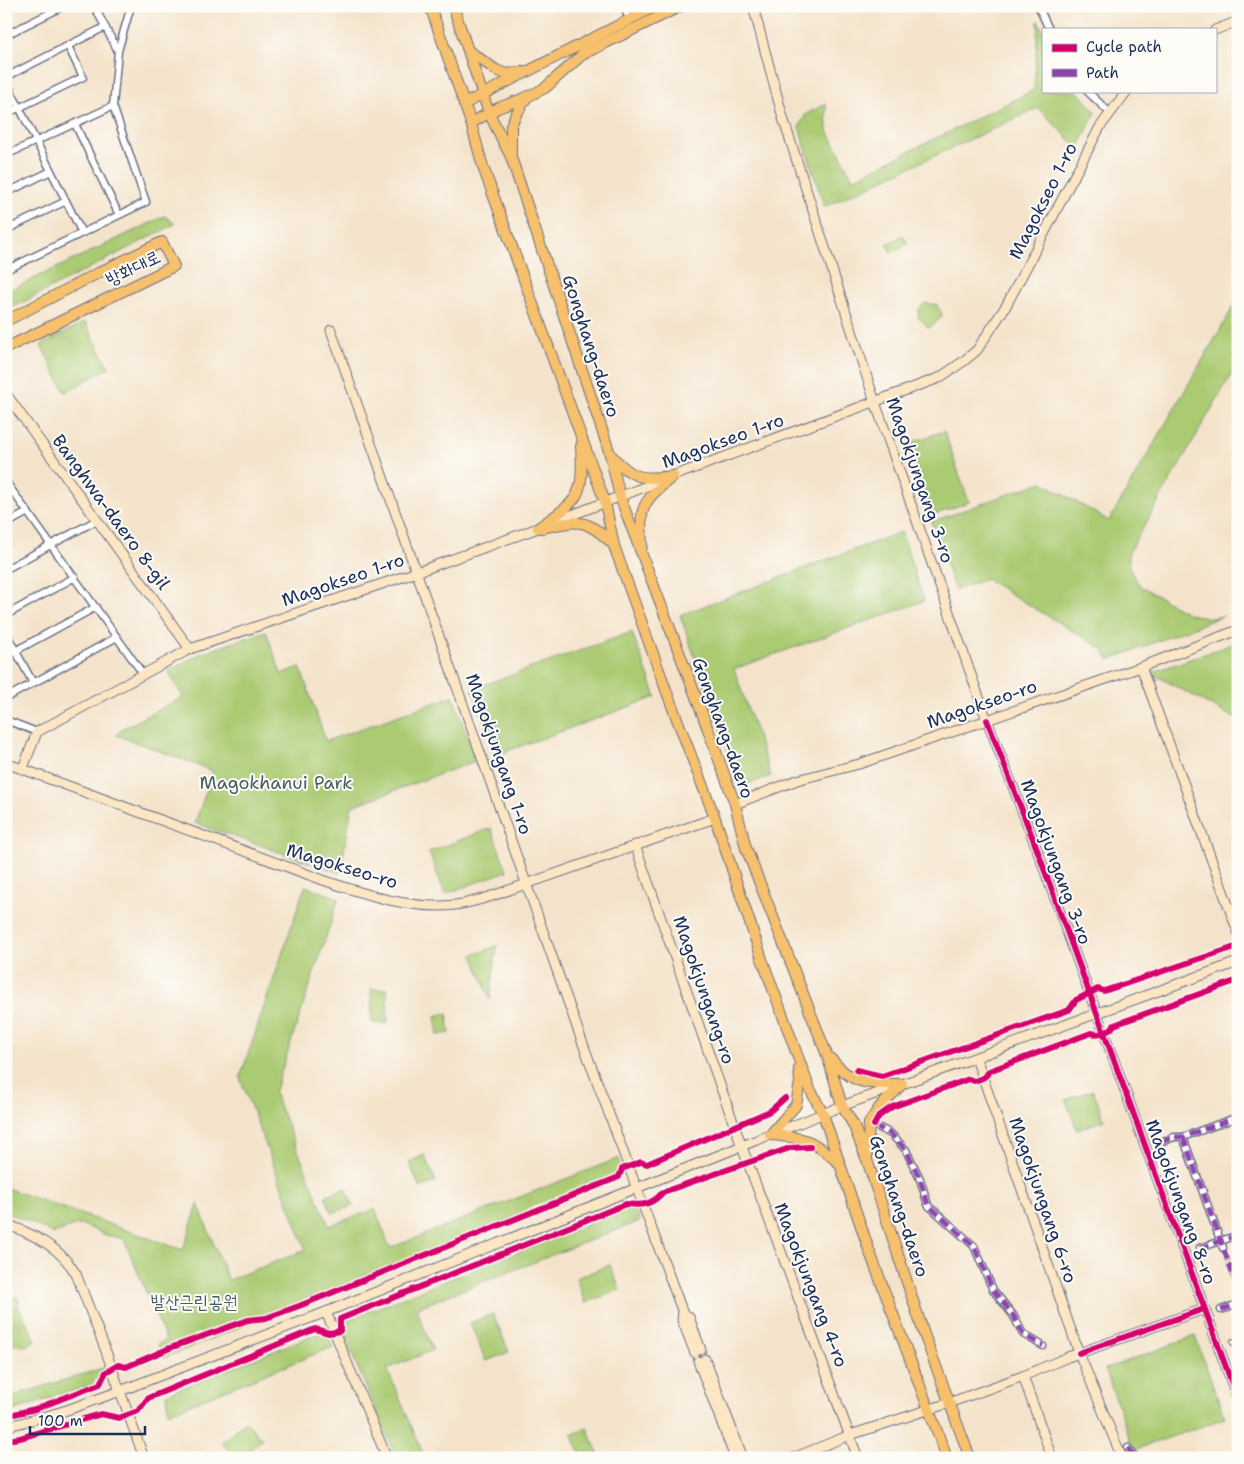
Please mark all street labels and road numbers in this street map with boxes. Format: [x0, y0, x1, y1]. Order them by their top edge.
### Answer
street label: Magokseo 1-ro [1003, 138, 1083, 264]
street label: 방화대로 [102, 245, 164, 291]
street label: Gonghang-daero [557, 272, 625, 420]
street label: Magokjungang 3-ro [880, 394, 960, 566]
street label: Magokseo 1-ro [659, 408, 787, 474]
street label: Banghwa-daero 8-gil [47, 430, 176, 595]
street label: Magokseo 1-ro [278, 548, 408, 612]
street label: Gonghang-daero [686, 654, 760, 802]
street label: Magokjungang 1-ro [460, 670, 538, 838]
street label: Magokseo-ro [924, 674, 1040, 734]
street label: Magokjungang 3-ro [1015, 776, 1097, 948]
street label: Magokseo-ro [283, 838, 401, 894]
street label: Magokjungang-ro [667, 913, 741, 1067]
street label: Magokjungang 6-ro [1003, 1114, 1083, 1286]
street label: Magokjungang 8-ro [1140, 1116, 1222, 1288]
street label: Gonghang-daero [863, 1132, 935, 1280]
street label: Magokjungang 4-ro [769, 1199, 853, 1371]

